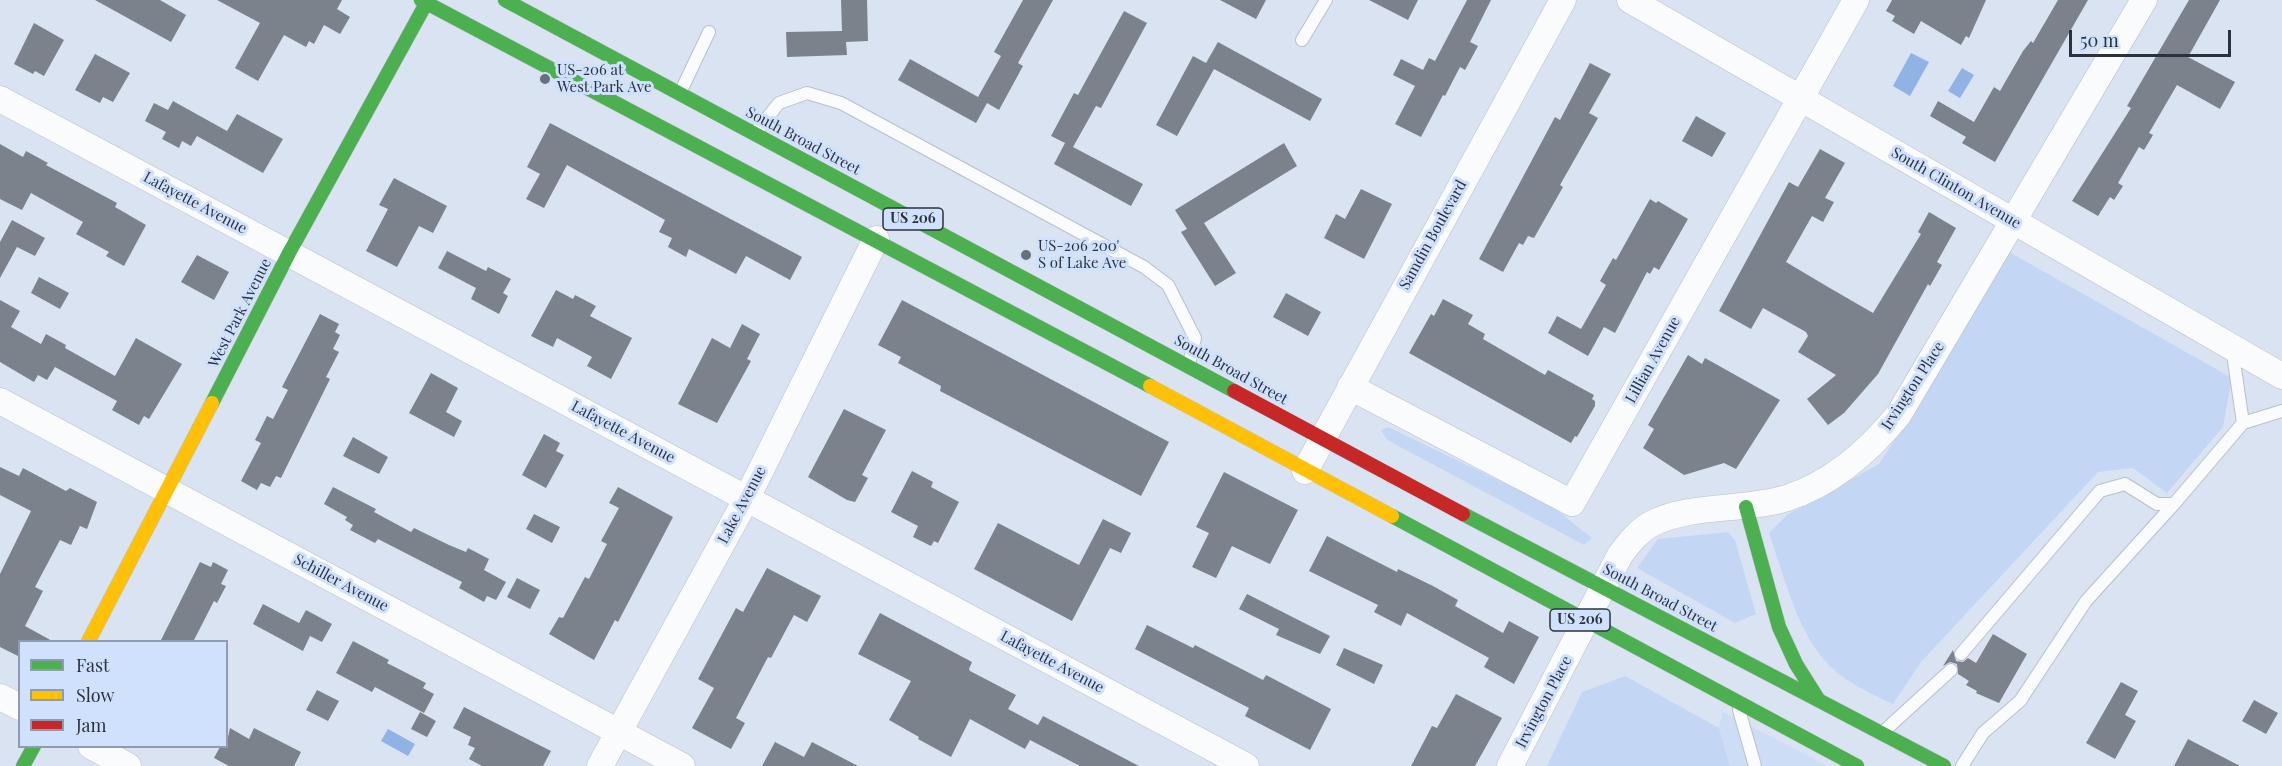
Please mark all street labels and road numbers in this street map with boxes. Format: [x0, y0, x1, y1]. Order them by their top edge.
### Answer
street label: South Broad Street [743, 103, 863, 179]
street label: South Clinton Avenue [1888, 144, 2024, 232]
street label: Lafayette Avenue [140, 168, 250, 238]
street label: Samdin Boulevard [1395, 177, 1471, 293]
road number: US 206 [883, 208, 943, 230]
street label: West Park Avenue [205, 256, 275, 370]
street label: Lillian Avenue [1622, 314, 1684, 406]
street label: South Broad Street [1171, 331, 1291, 409]
street label: Irvington Place [1878, 338, 1948, 434]
street label: Lafayette Avenue [568, 397, 678, 467]
street label: Lake Avenue [714, 463, 770, 547]
street label: Schiller Avenue [291, 551, 391, 615]
street label: South Broad Street [1600, 560, 1720, 636]
road number: US 206 [1550, 609, 1610, 631]
street label: Lafayette Avenue [997, 627, 1107, 697]
street label: Irvington Place [1512, 653, 1576, 751]

